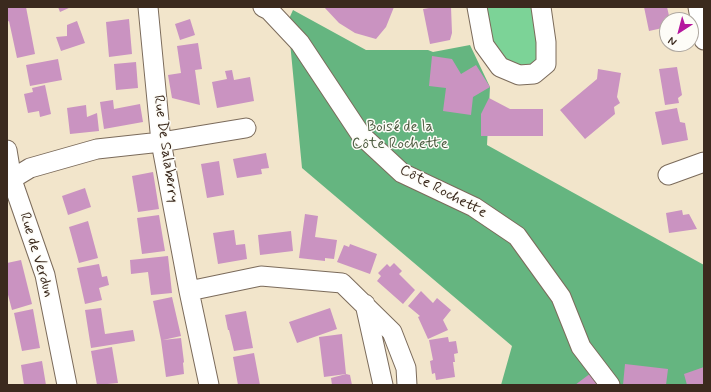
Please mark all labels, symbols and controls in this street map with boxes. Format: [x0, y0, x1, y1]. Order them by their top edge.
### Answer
north arrow [659, 12, 699, 52]
text: N [665, 33, 680, 49]
street label: Rue De Salaberry [149, 94, 181, 204]
park label: Boisé de la Côte Rochette [352, 119, 448, 154]
street label: Côte Rochette [396, 161, 490, 223]
street label: Rue de Verdun [15, 210, 57, 300]

